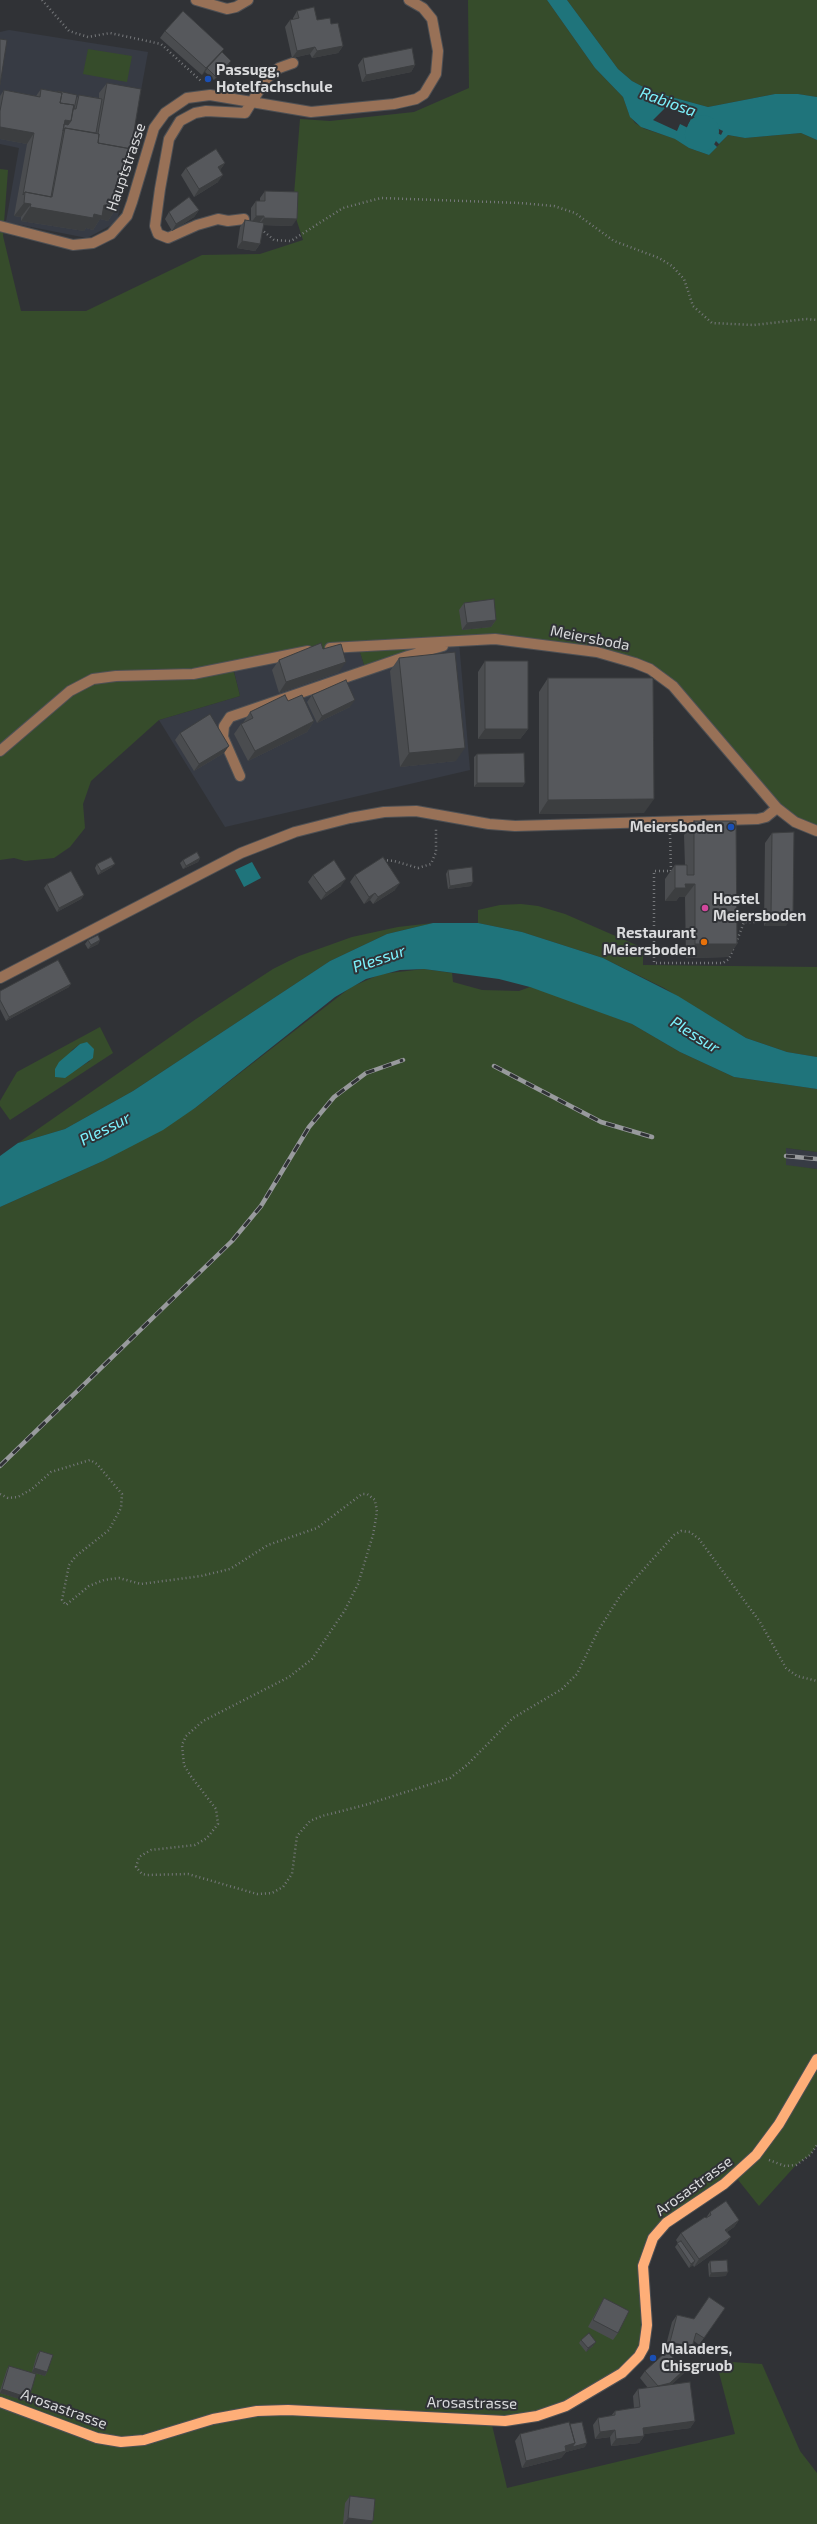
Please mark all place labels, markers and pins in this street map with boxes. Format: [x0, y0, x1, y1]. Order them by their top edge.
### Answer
place label: Passugg, Hotelfachschule [216, 61, 333, 96]
marker: Passugg, Hotelfachschule [203, 74, 213, 84]
place label: Meiersboden [630, 818, 723, 836]
marker: Meiersboden [726, 822, 736, 832]
place label: Hostel Meiersboden [713, 890, 806, 925]
marker: Hostel Meiersboden [700, 903, 710, 913]
place label: Restaurant Meiersboden [603, 924, 696, 959]
marker: Restaurant Meiersboden [699, 937, 709, 947]
place label: Maladers, Chisgruob [661, 2340, 733, 2375]
marker: Maladers, Chisgruob [648, 2353, 658, 2363]

